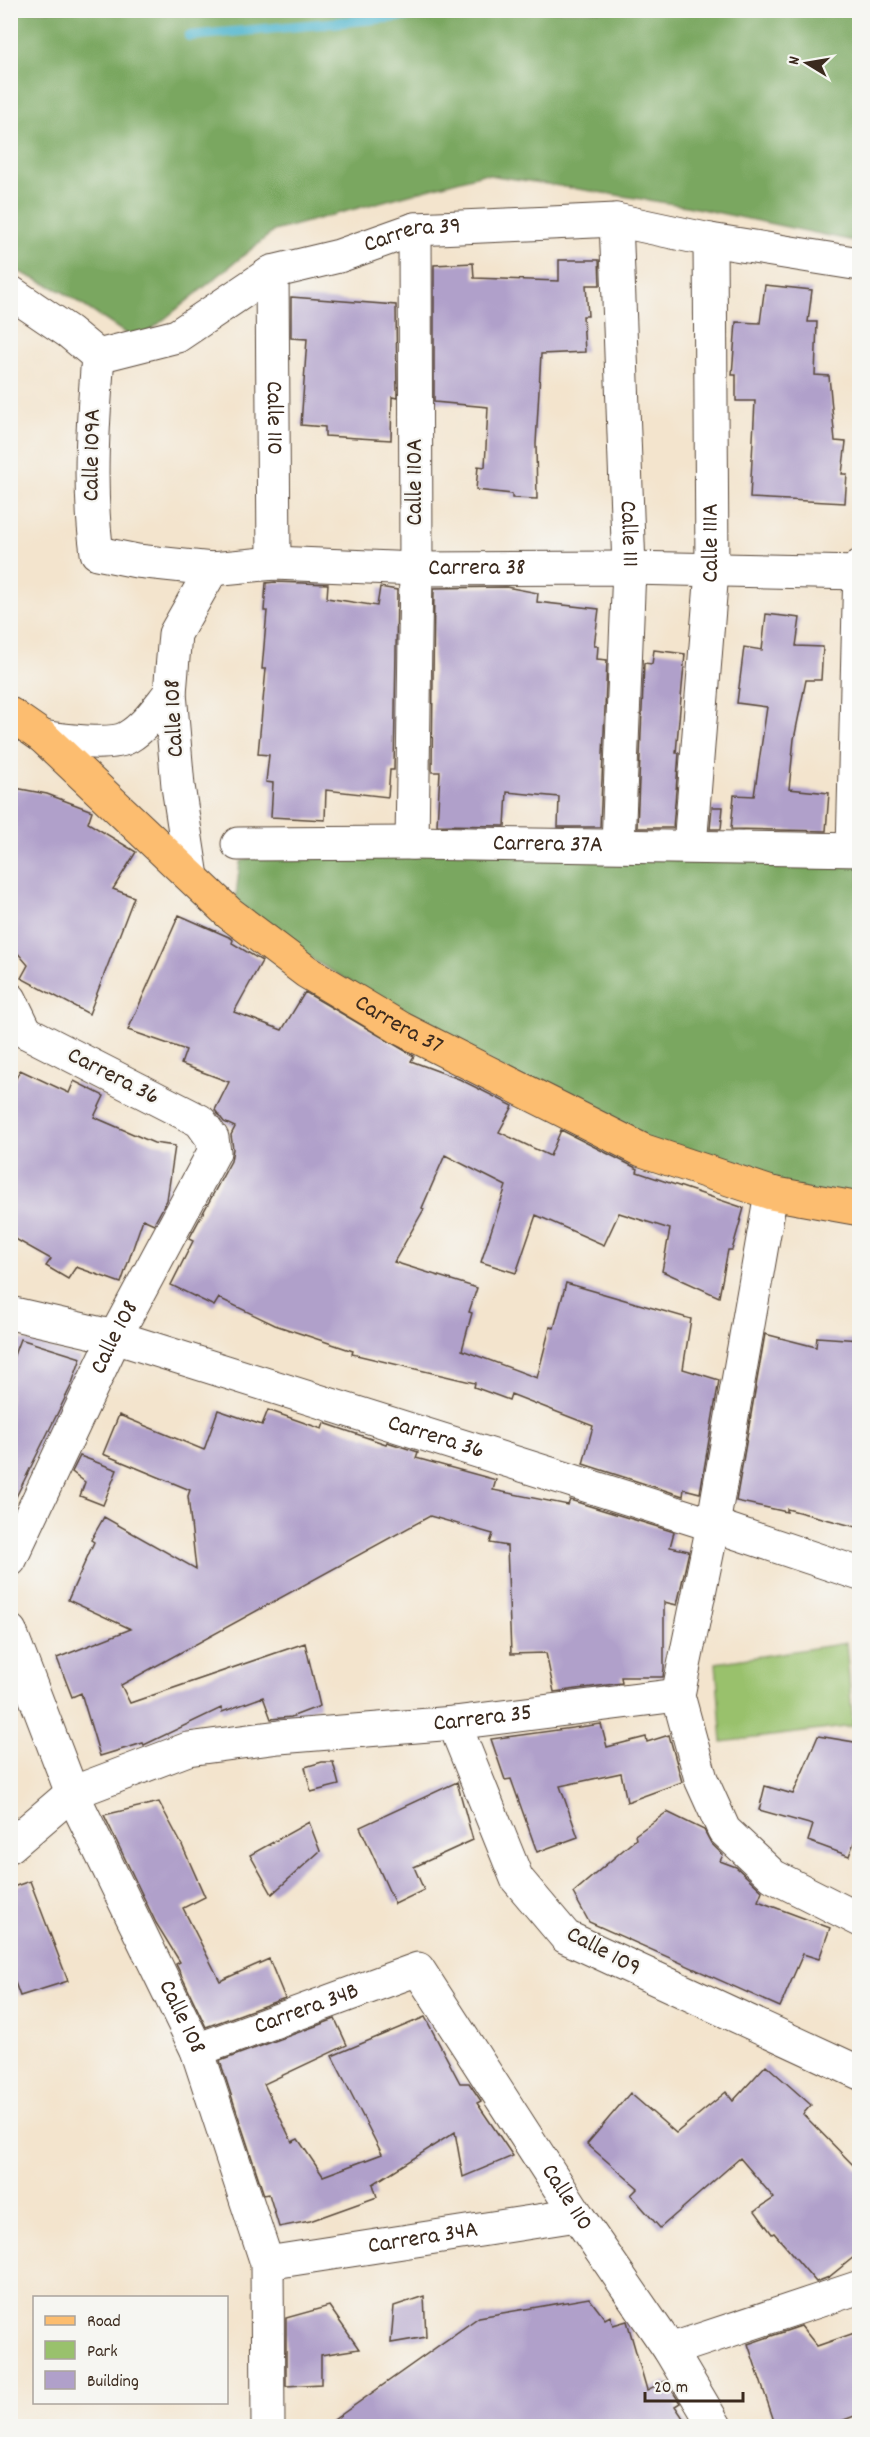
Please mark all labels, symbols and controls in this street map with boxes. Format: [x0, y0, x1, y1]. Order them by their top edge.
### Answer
north arrow [777, 33, 837, 93]
text: N [783, 54, 807, 67]
street label: Carrera 39 [359, 210, 462, 263]
street label: Calle 110 [256, 381, 290, 455]
street label: Calle 109A [75, 408, 111, 502]
street label: Calle 110A [399, 438, 433, 526]
street label: Calle 111 [609, 500, 646, 568]
street label: Calle 111A [694, 503, 729, 584]
street label: Carrera 38 [428, 551, 526, 586]
street label: Calle 108 [156, 678, 194, 758]
street label: Carrera 37A [493, 827, 603, 863]
street label: Carrera 37 [347, 987, 449, 1064]
street label: Carrera 36 [61, 1039, 165, 1115]
street label: Calle 108 [83, 1295, 148, 1380]
street label: Carrera 36 [383, 1407, 488, 1469]
street label: Carrera 35 [432, 1696, 534, 1742]
street label: Calle 109 [560, 1918, 646, 1986]
street label: Calle 108 [149, 1975, 214, 2060]
street label: Carrera 34B [250, 1975, 364, 2044]
street label: Calle 110 [532, 2158, 601, 2239]
street label: Carrera 34A [366, 2214, 481, 2264]
legend [33, 2296, 228, 2404]
text: Road [87, 2310, 121, 2335]
text: Park [87, 2340, 118, 2365]
scale bar [645, 2365, 742, 2403]
text: Building [87, 2370, 139, 2395]
text: 20 m [654, 2376, 688, 2401]

